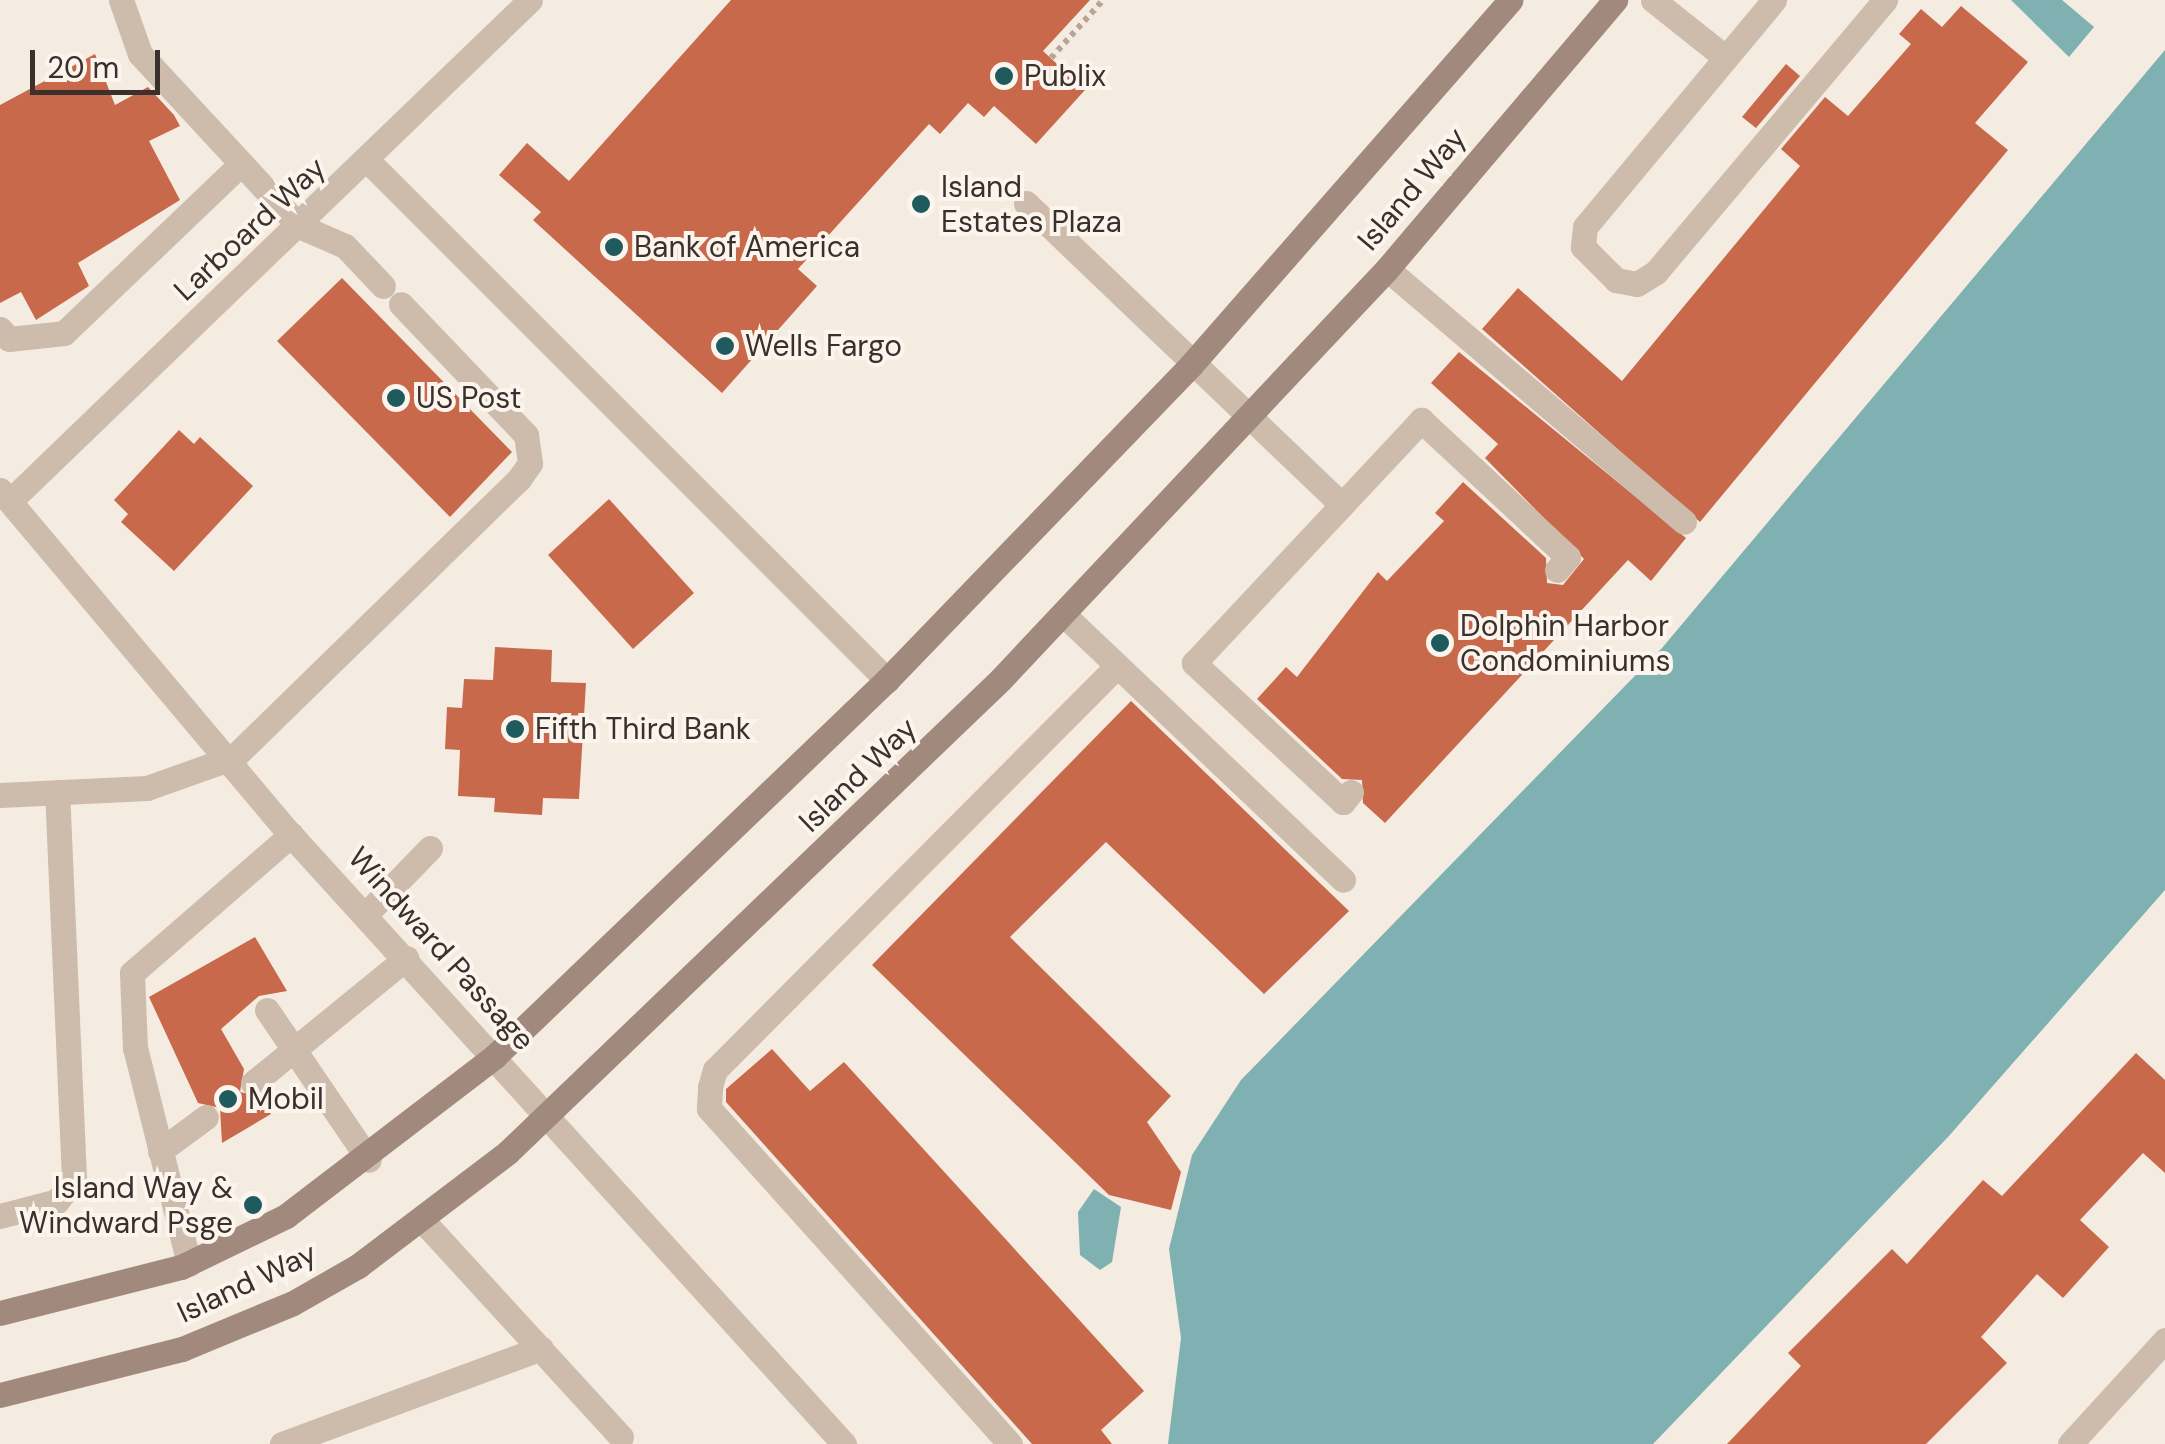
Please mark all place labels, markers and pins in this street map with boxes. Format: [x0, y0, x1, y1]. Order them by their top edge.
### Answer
place label: Publix [1024, 58, 1106, 94]
marker: Publix [993, 65, 1015, 87]
place label: Island Estates Plaza [941, 169, 1122, 240]
marker: Island Estates Plaza [910, 193, 932, 215]
place label: Bank of America [634, 229, 860, 265]
marker: Bank of America [603, 236, 625, 258]
place label: Wells Fargo [745, 328, 902, 364]
marker: Wells Fargo [714, 335, 736, 357]
place label: US Post [416, 380, 522, 416]
marker: US Post [385, 387, 407, 409]
place label: Dolphin Harbor Condominiums [1460, 608, 1670, 678]
marker: Dolphin Harbor Condominiums [1429, 632, 1451, 654]
place label: Fifth Third Bank [535, 711, 751, 747]
marker: Fifth Third Bank [504, 718, 526, 740]
place label: Mobil [248, 1081, 324, 1117]
marker: Mobil [217, 1088, 239, 1110]
place label: Island Way & Windward Psge [19, 1170, 233, 1240]
marker: Island Way & Windward Psge [242, 1194, 264, 1216]

